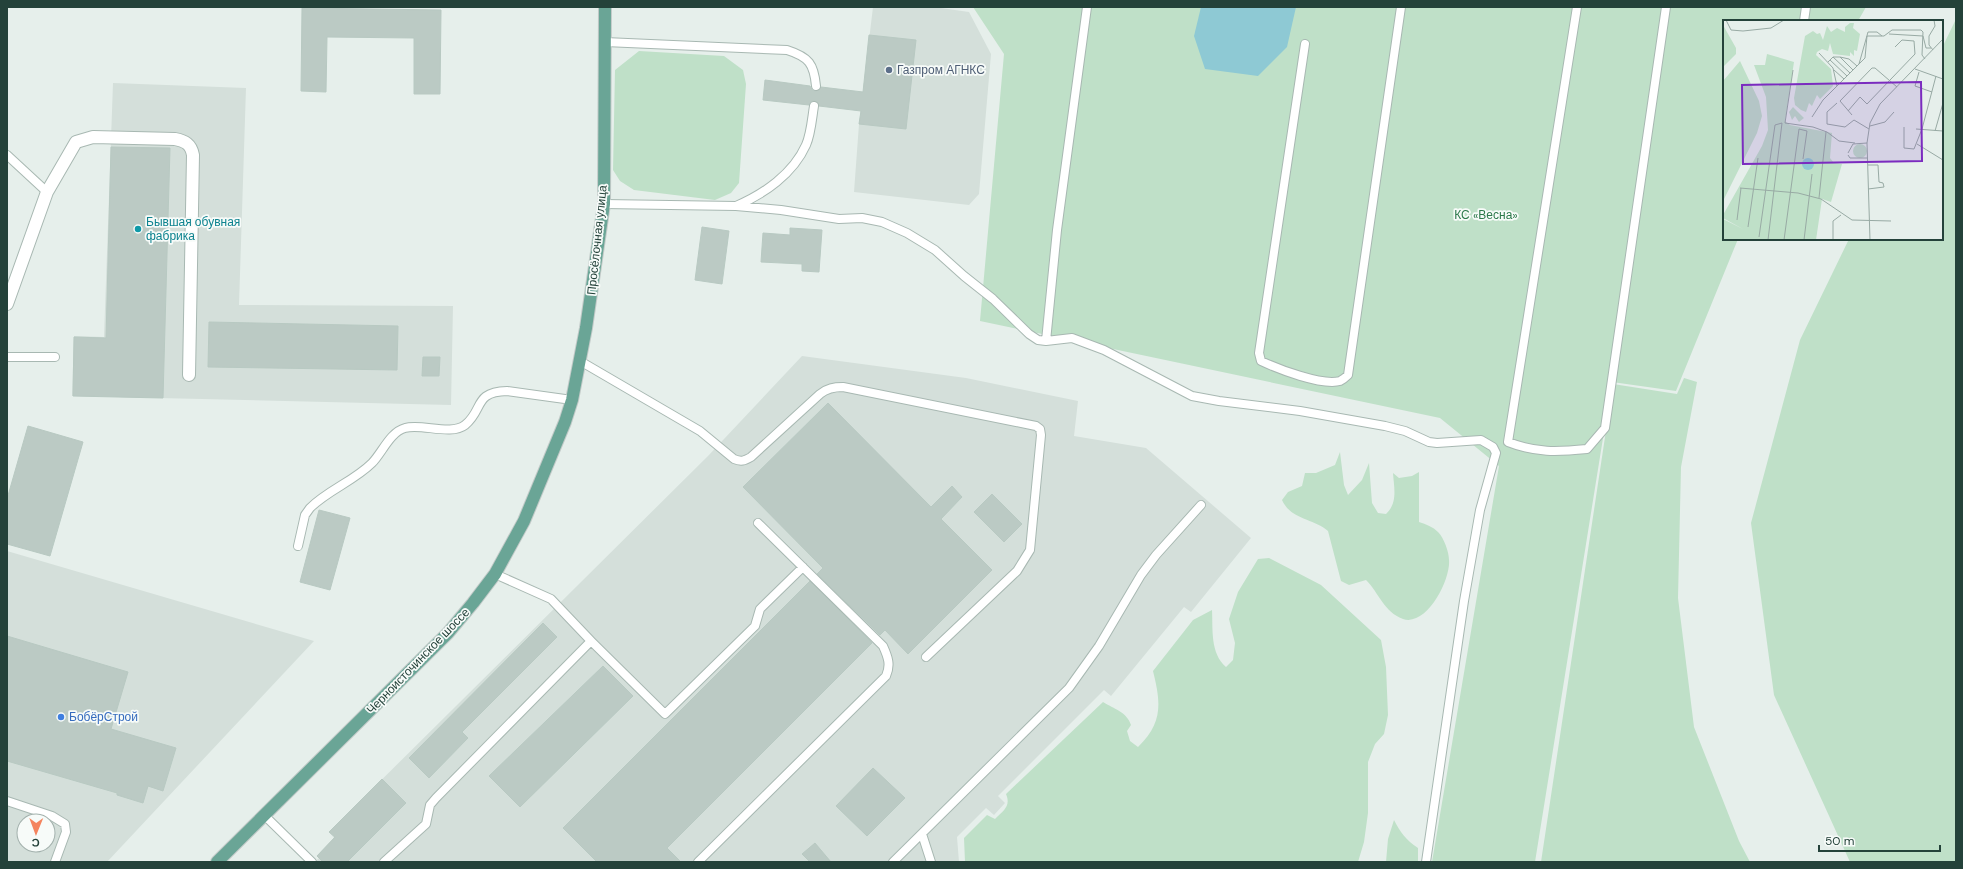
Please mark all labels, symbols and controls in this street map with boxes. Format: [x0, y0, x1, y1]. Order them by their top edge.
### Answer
inset map [1723, 20, 1943, 240]
place label: Газпром АГНКС [897, 62, 985, 78]
marker: Газпром АГНКС [884, 65, 894, 75]
street label: Просёлочная улица [583, 184, 611, 296]
park label: КС «Весна» [1454, 207, 1518, 223]
place label: Бывшая обувная фабрика [146, 214, 240, 244]
marker: Бывшая обувная фабрика [133, 224, 143, 234]
street label: Черноисточинское шоссе [363, 604, 473, 717]
place label: БобёрСтрой [69, 709, 138, 725]
marker: БобёрСтрой [56, 712, 66, 722]
north arrow [16, 813, 56, 853]
scale bar [1819, 827, 1940, 853]
text: 50 m [1825, 833, 1854, 849]
text: С [32, 836, 40, 850]

